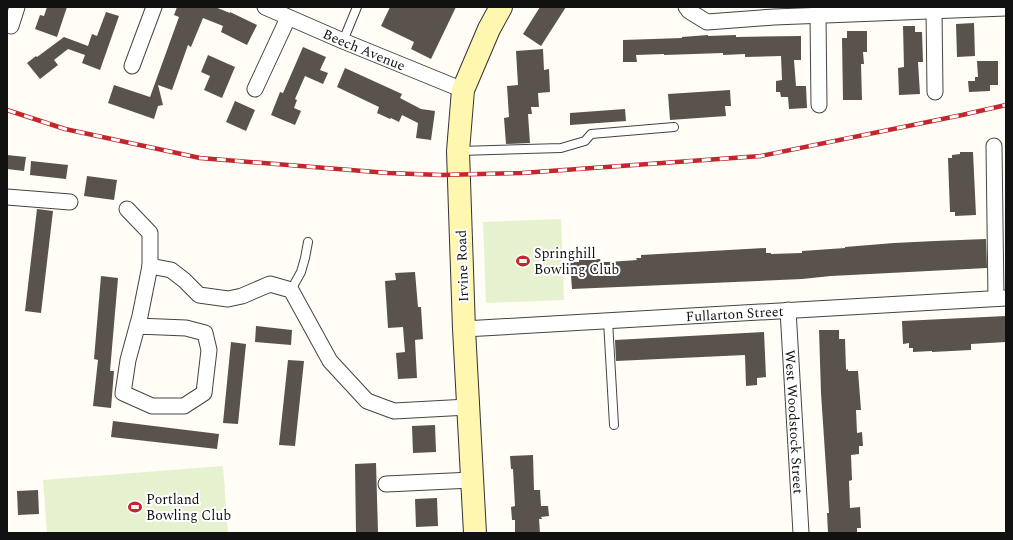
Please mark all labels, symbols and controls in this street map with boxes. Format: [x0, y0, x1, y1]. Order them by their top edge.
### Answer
street label: Beech Avenue [319, 23, 409, 76]
street label: Irvine Road [451, 229, 474, 302]
place label: Springhill Bowling Club [534, 243, 619, 280]
sports icon: Springhill Bowling Club [515, 253, 531, 269]
street label: Fullarton Street [685, 301, 784, 327]
street label: West Woodstock Street [779, 349, 809, 495]
place label: Portland Bowling Club [146, 489, 231, 526]
sports icon: Portland Bowling Club [127, 499, 143, 515]

